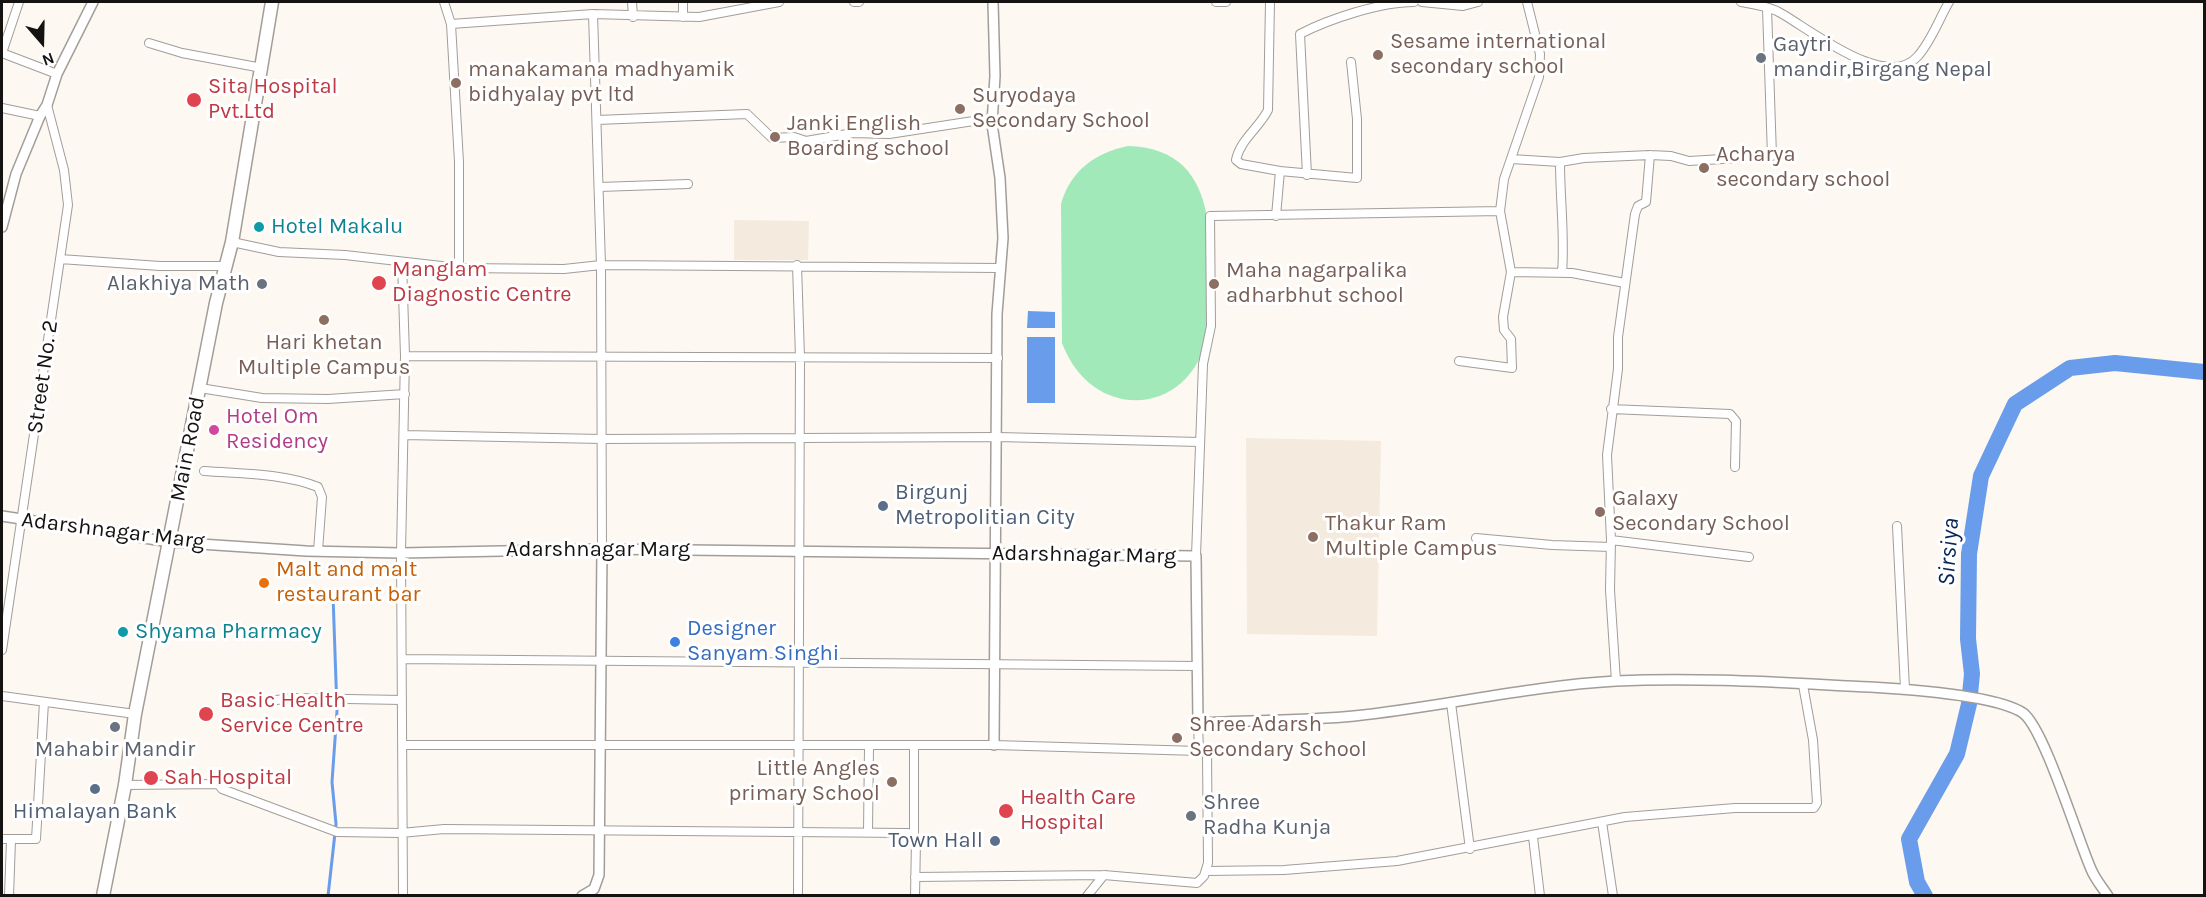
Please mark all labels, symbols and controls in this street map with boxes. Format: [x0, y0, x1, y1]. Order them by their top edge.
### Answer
north arrow [12, 12, 72, 72]
place label: Sesame international secondary school [1390, 29, 1607, 80]
place label: Gaytri mandir,Birgang Nepal [1773, 32, 1992, 84]
text: N [40, 48, 57, 70]
marker: Sesame international secondary school [1371, 48, 1385, 62]
marker: Gaytri mandir,Birgang Nepal [1754, 51, 1768, 65]
place label: manakamana madhyamik bidhyalay pvt ltd [468, 57, 735, 108]
place label: Sita Hospital Pvt.Ltd [208, 74, 338, 125]
marker: manakamana madhyamik bidhyalay pvt ltd [449, 76, 463, 90]
place label: Suryodaya Secondary School [972, 83, 1150, 134]
marker: Sita Hospital Pvt.Ltd [185, 91, 203, 109]
marker: Suryodaya Secondary School [953, 102, 967, 116]
place label: Janki English Boarding school [787, 111, 950, 162]
marker: Janki English Boarding school [768, 130, 782, 144]
place label: Acharya secondary school [1716, 142, 1890, 194]
marker: Acharya secondary school [1697, 161, 1711, 175]
place label: Hotel Makalu [271, 214, 403, 240]
marker: Hotel Makalu [252, 220, 266, 234]
place label: Manglam Diagnostic Centre [392, 257, 571, 308]
place label: Maha nagarpalika adharbhut school [1226, 258, 1407, 310]
place label: Alakhiya Math [107, 271, 250, 297]
marker: Manglam Diagnostic Centre [370, 274, 388, 292]
marker: Alakhiya Math [255, 277, 269, 291]
marker: Maha nagarpalika adharbhut school [1207, 277, 1221, 291]
marker: Hari khetan Multiple Campus [317, 313, 331, 327]
street label: Street No. 2 [22, 318, 64, 436]
place label: Hari khetan Multiple Campus [238, 330, 410, 382]
street label: Main Road [165, 394, 211, 504]
place label: Hotel Om Residency [226, 404, 328, 456]
marker: Hotel Om Residency [207, 423, 221, 437]
place label: Birgunj Metropolitian City [895, 480, 1075, 532]
place label: Galaxy Secondary School [1612, 486, 1790, 538]
marker: Birgunj Metropolitian City [876, 499, 890, 513]
marker: Galaxy Secondary School [1593, 505, 1607, 519]
street label: Adarshnagar Marg [20, 507, 206, 555]
place label: Thakur Ram Multiple Campus [1325, 511, 1497, 562]
water label: Sirsiya [1932, 517, 1966, 587]
marker: Thakur Ram Multiple Campus [1306, 530, 1320, 544]
street label: Adarshnagar Marg [506, 537, 690, 563]
street label: Adarshnagar Marg [992, 540, 1176, 570]
place label: Malt and malt restaurant bar [276, 557, 420, 608]
marker: Malt and malt restaurant bar [257, 576, 271, 590]
place label: Designer Sanyam Singhi [687, 616, 839, 668]
place label: Shyama Pharmacy [135, 619, 322, 645]
marker: Shyama Pharmacy [116, 625, 130, 639]
marker: Designer Sanyam Singhi [668, 635, 682, 649]
place label: Basic Health Service Centre [220, 688, 364, 740]
marker: Basic Health Service Centre [197, 705, 215, 723]
place label: Shree Adarsh Secondary School [1189, 712, 1367, 764]
marker: Mahabir Mandir [108, 720, 122, 734]
marker: Shree Adarsh Secondary School [1170, 731, 1184, 745]
place label: Mahabir Mandir [35, 737, 195, 763]
place label: Little Angles primary School [728, 756, 880, 807]
place label: Sah Hospital [164, 765, 292, 791]
marker: Sah Hospital [142, 769, 160, 787]
marker: Little Angles primary School [885, 775, 899, 789]
marker: Himalayan Bank [88, 782, 102, 796]
place label: Health Care Hospital [1020, 785, 1136, 836]
place label: Shree Radha Kunja [1203, 790, 1331, 842]
place label: Himalayan Bank [13, 799, 177, 825]
marker: Health Care Hospital [997, 802, 1015, 820]
marker: Shree Radha Kunja [1184, 809, 1198, 823]
place label: Town Hall [888, 828, 983, 854]
marker: Town Hall [988, 834, 1002, 848]

